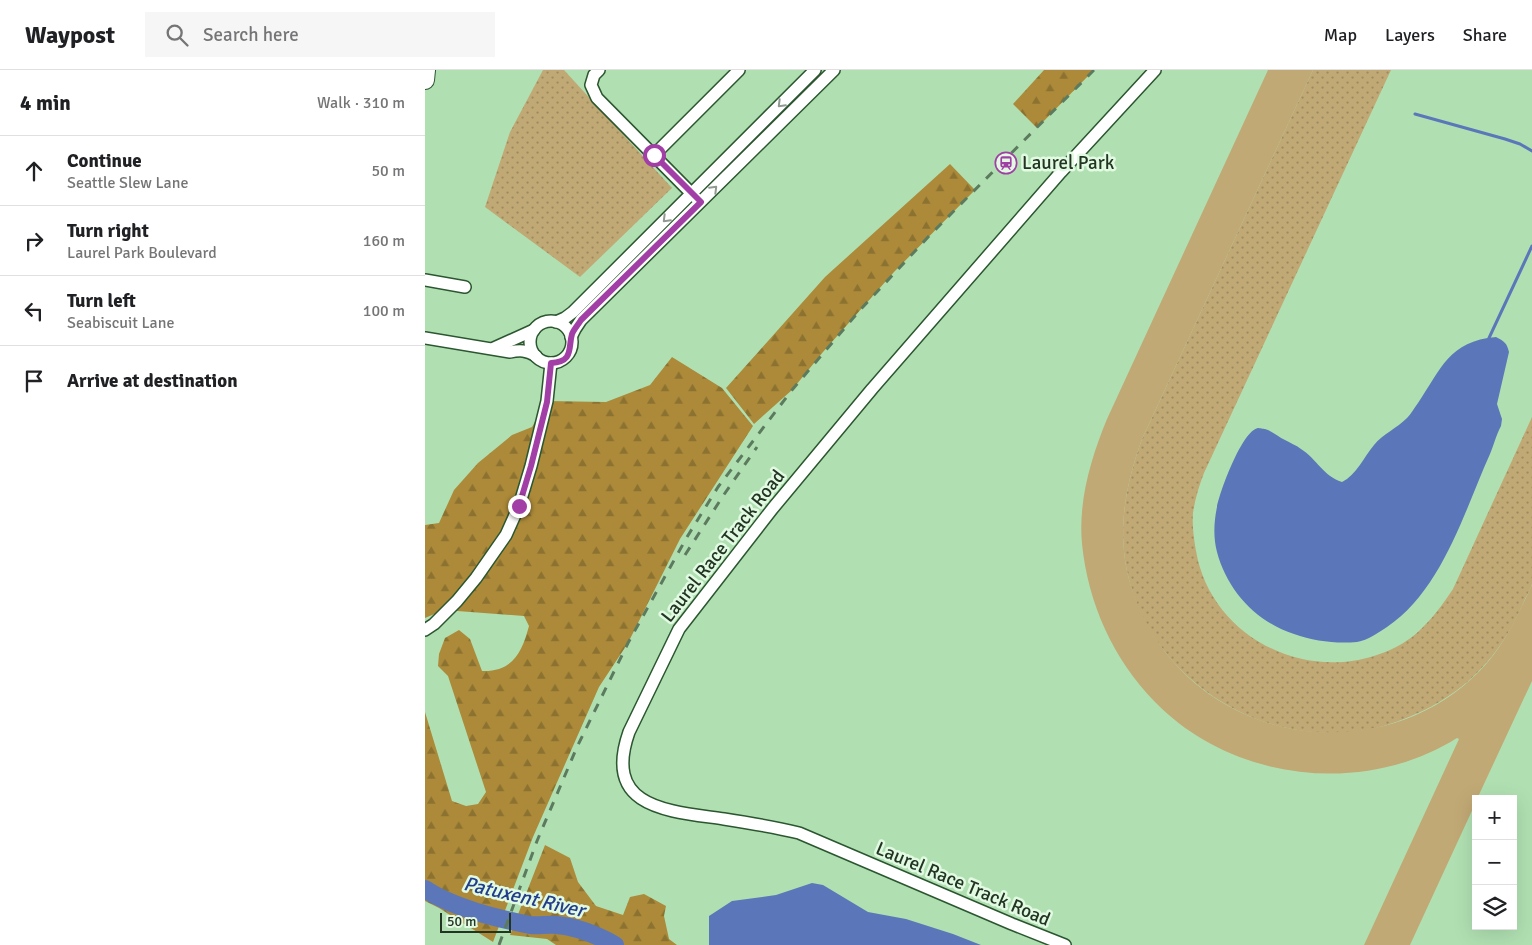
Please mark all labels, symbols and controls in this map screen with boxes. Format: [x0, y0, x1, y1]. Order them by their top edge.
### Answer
search box [145, 12, 495, 57]
text: Waypost [25, 20, 115, 50]
icon: search [163, 21, 191, 49]
text: Search here [203, 23, 299, 47]
text: Map [1324, 24, 1357, 46]
text: Layers [1385, 24, 1435, 46]
text: Share [1463, 24, 1507, 46]
text: 4 min [20, 90, 71, 116]
text: Walk · 310 m [317, 93, 405, 113]
one-way arrow [777, 99, 786, 108]
route start [643, 144, 666, 167]
text: Continue [67, 149, 142, 173]
station icon: Laurel Park [994, 151, 1018, 175]
place label: Laurel Park [1022, 151, 1115, 175]
icon: ahead [20, 157, 48, 185]
text: 50 m [371, 161, 405, 181]
text: Seattle Slew Lane [67, 173, 188, 193]
one-way arrow [708, 186, 717, 195]
one-way arrow [662, 213, 671, 222]
text: Turn right [67, 219, 149, 243]
icon: right [20, 227, 48, 255]
text: 160 m [363, 231, 405, 251]
text: Laurel Park Boulevard [67, 243, 217, 263]
text: Turn left [67, 289, 136, 313]
icon: left [20, 297, 48, 325]
text: 100 m [363, 301, 405, 321]
text: Seabiscuit Lane [67, 313, 174, 333]
icon: arrive [20, 367, 48, 395]
text: Arrive at destination [67, 369, 238, 393]
street label: Laurel Race Track Road [656, 465, 790, 627]
route end [508, 495, 531, 518]
map controls [1472, 795, 1517, 930]
button: + [1472, 795, 1517, 840]
street label: Laurel Race Track Road [872, 836, 1054, 932]
button: − [1472, 840, 1517, 885]
water label: Patuxent River [461, 871, 589, 924]
button: layers [1472, 885, 1517, 930]
scale bar [440, 910, 511, 933]
text: 50 m [447, 913, 476, 930]

